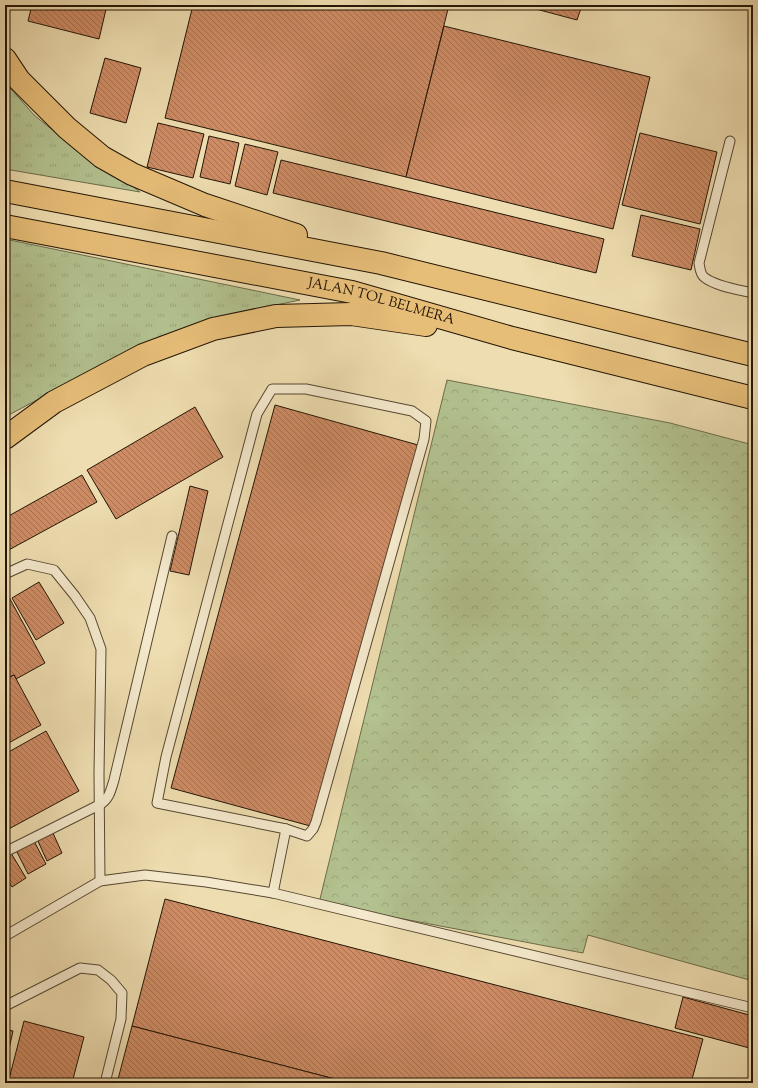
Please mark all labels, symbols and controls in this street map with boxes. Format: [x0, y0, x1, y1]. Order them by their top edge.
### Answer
street label: JALAN TOL BELMERA [305, 274, 458, 331]

